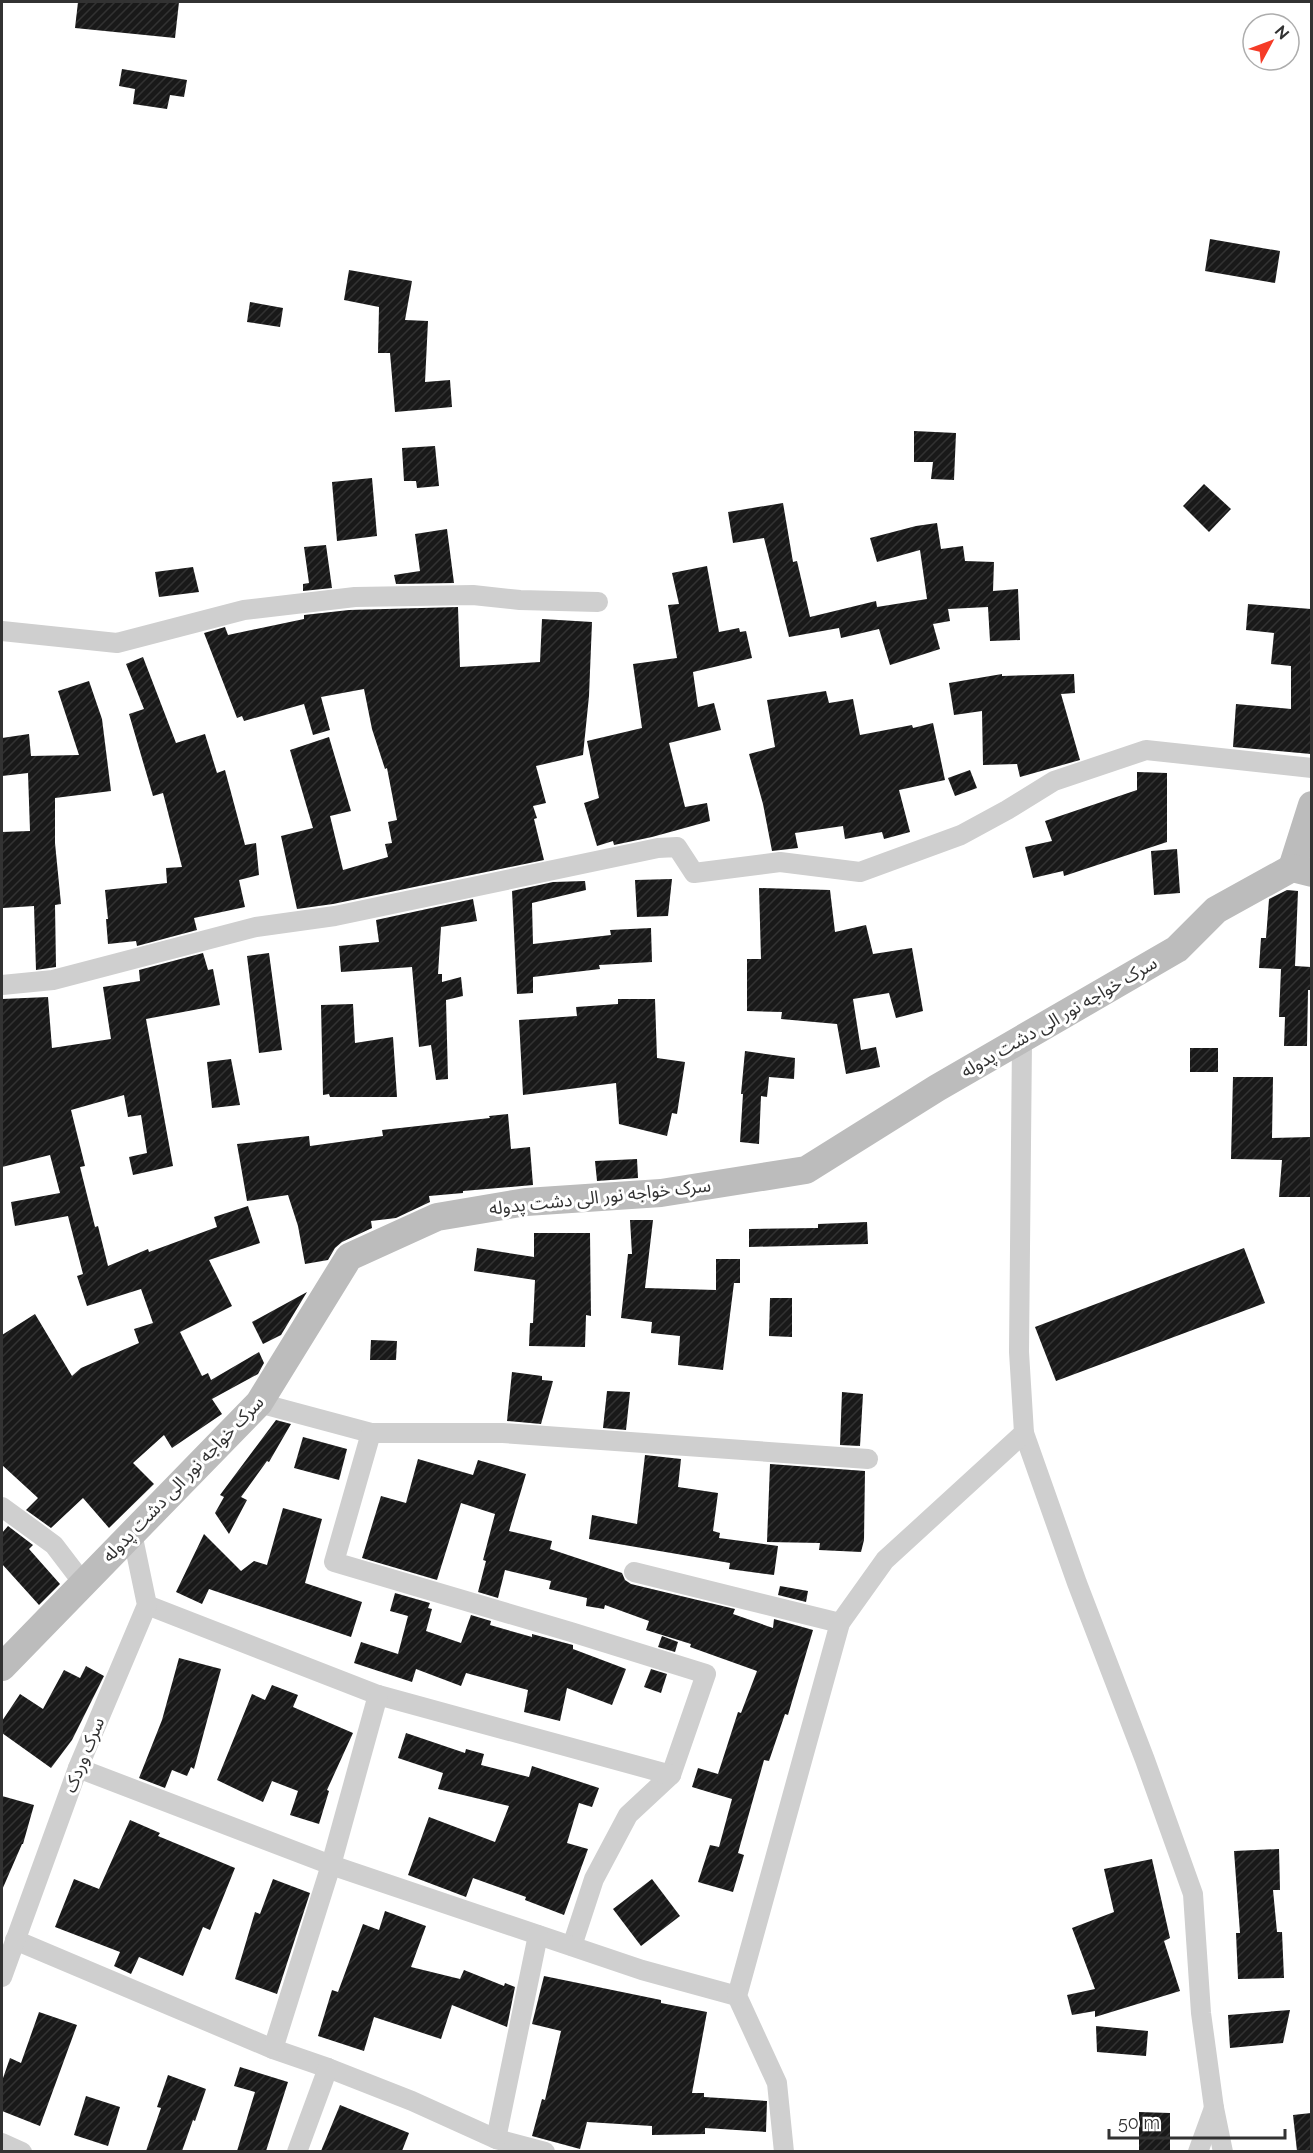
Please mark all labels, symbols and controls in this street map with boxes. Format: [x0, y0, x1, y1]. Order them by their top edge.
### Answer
north arrow [1241, 12, 1301, 72]
text: N [1271, 22, 1293, 43]
street label: سرک خواجه نور الی دشت پدوله [957, 952, 1161, 1082]
street label: سرک خواجه نور الی دشت پدوله [488, 1174, 712, 1220]
street label: سرک خواجه نور الی دشت پدوله [98, 1391, 268, 1567]
street label: سرک وردک [59, 1714, 109, 1796]
scale bar [1109, 2102, 1284, 2140]
text: 50 m [1118, 2112, 1160, 2133]

